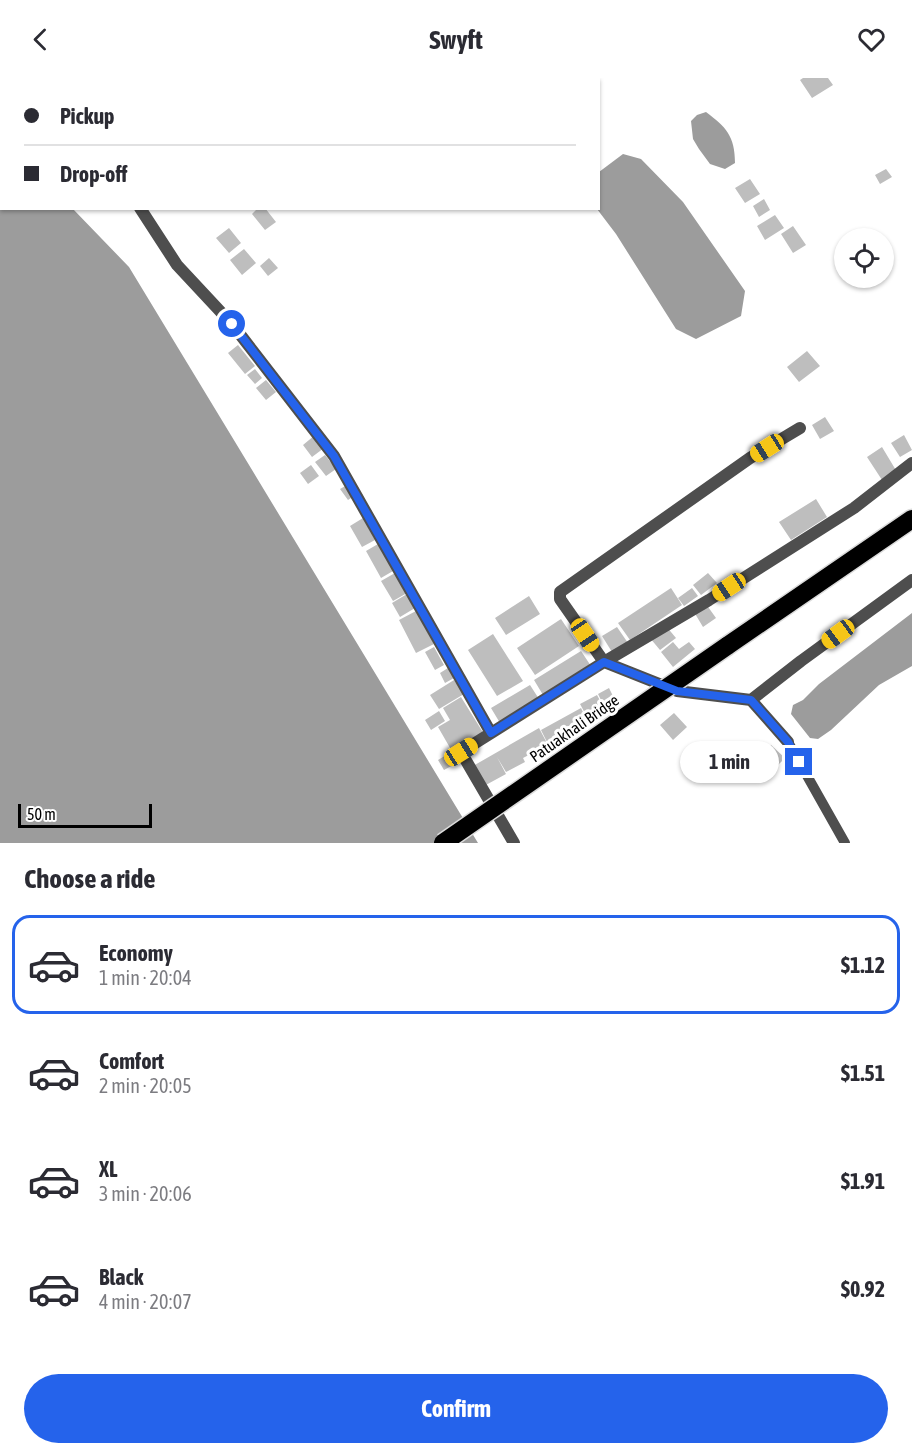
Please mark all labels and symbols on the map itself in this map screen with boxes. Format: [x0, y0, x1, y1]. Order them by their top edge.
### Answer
route start [218, 310, 245, 337]
car [747, 431, 787, 465]
car [709, 570, 749, 604]
car [567, 615, 603, 655]
car [818, 616, 858, 652]
street label: Patuakhali Bridge [526, 691, 623, 766]
car [441, 735, 481, 769]
callout: 1 min [679, 741, 778, 783]
route end [785, 748, 812, 775]
scale bar [18, 801, 152, 828]

